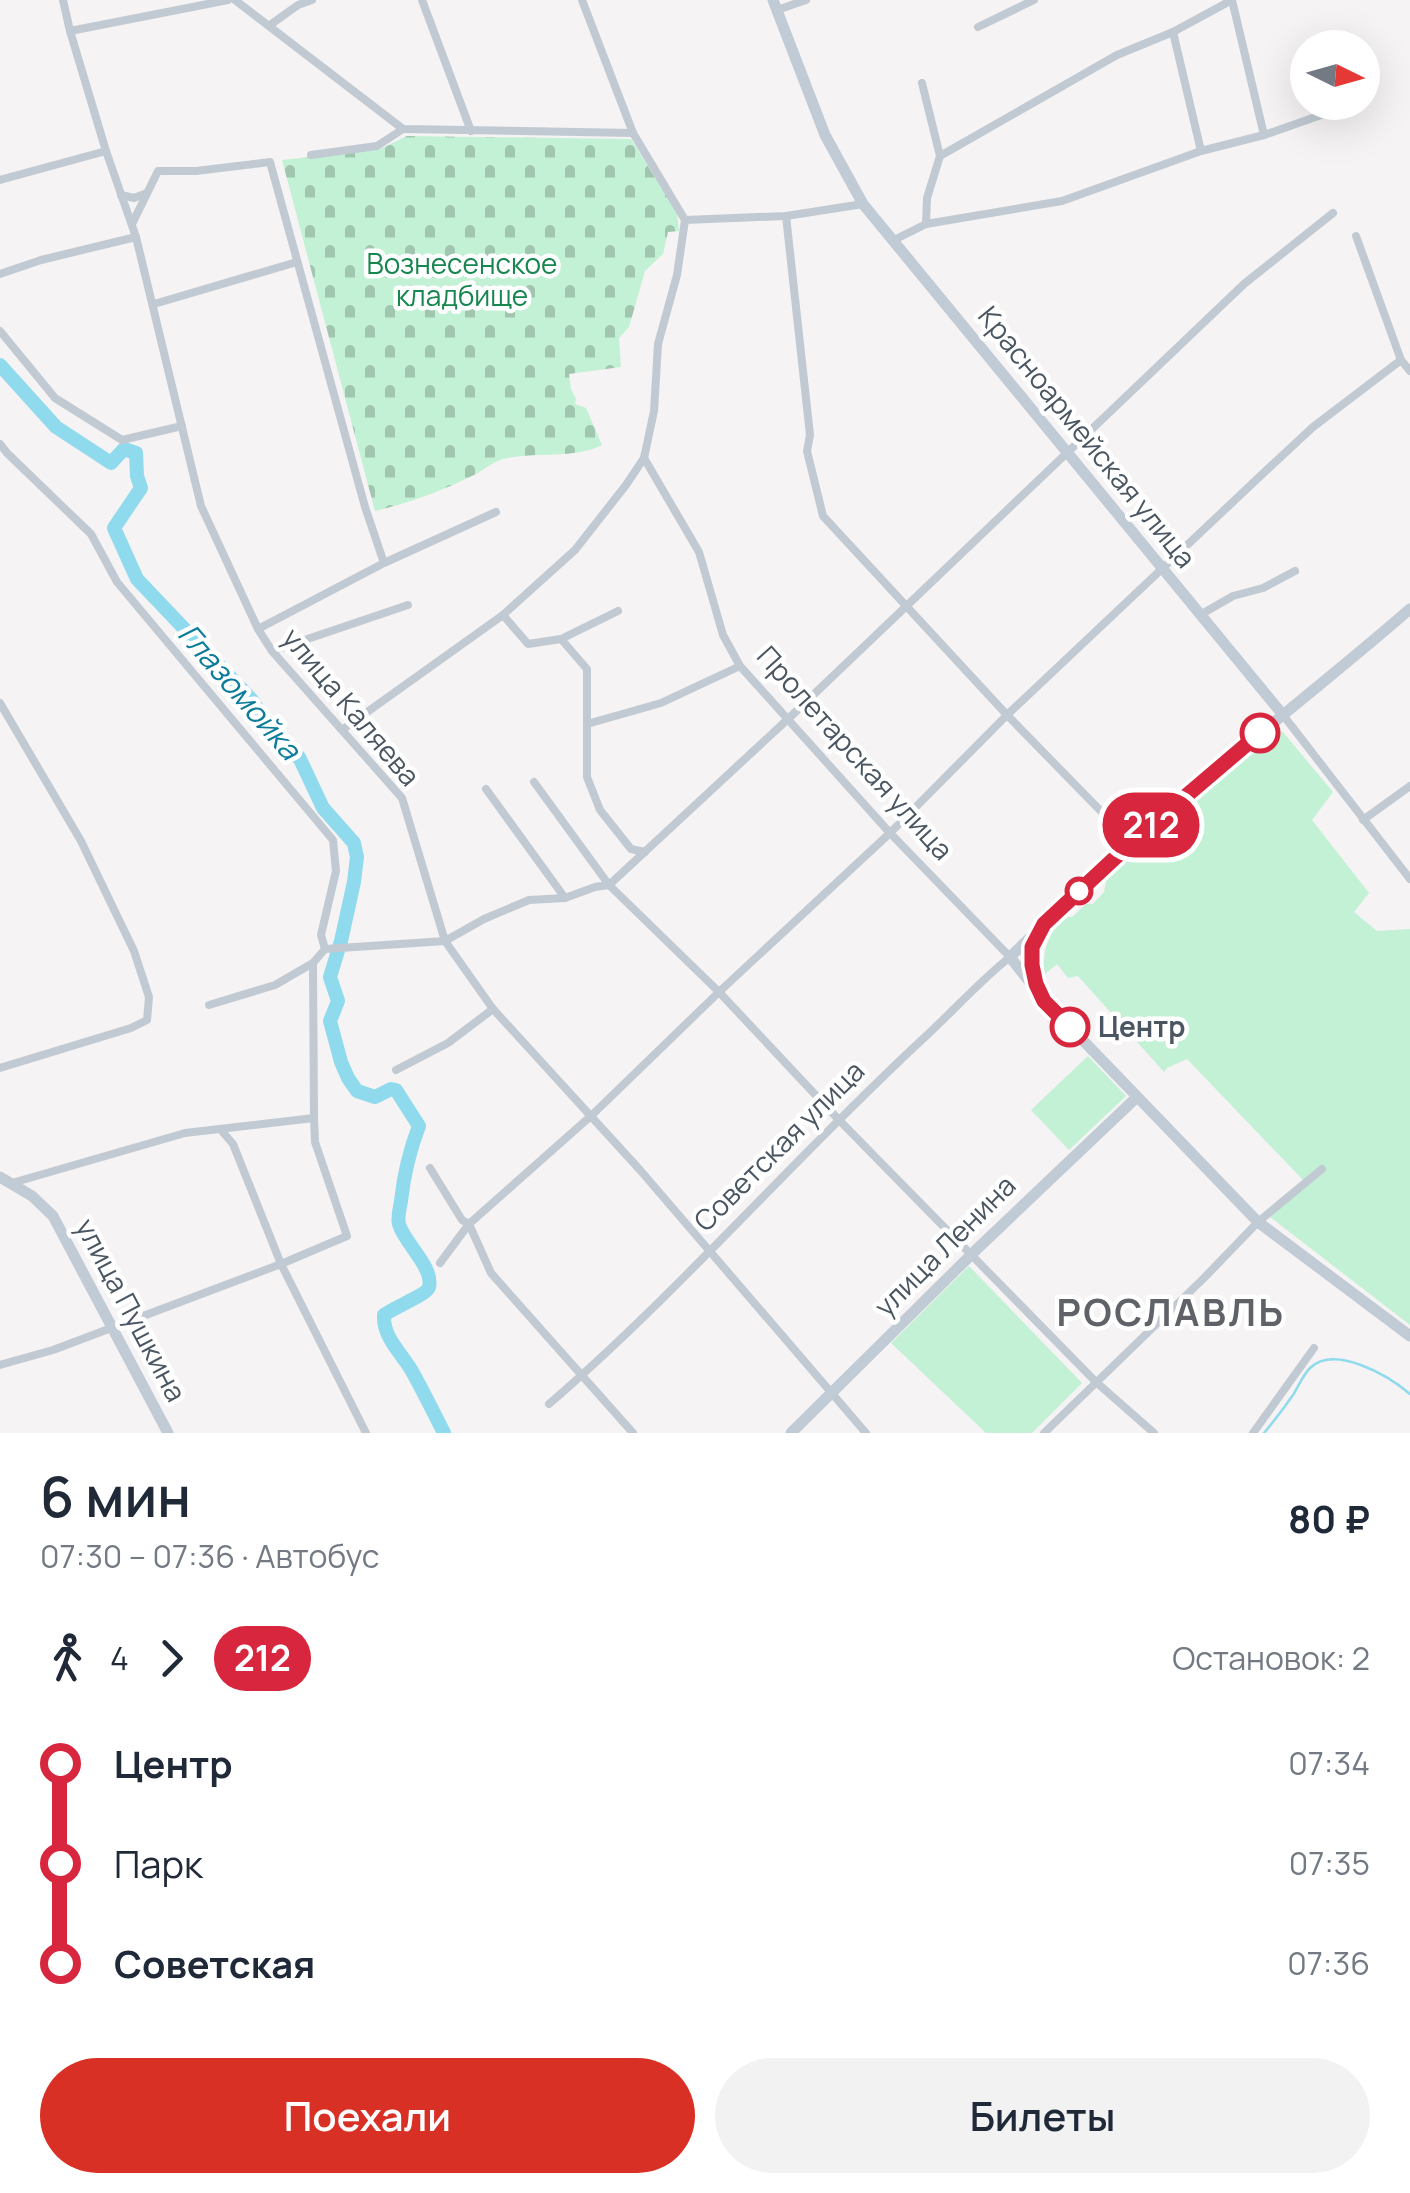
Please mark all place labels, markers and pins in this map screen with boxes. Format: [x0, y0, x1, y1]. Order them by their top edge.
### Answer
unlabelled marker [1241, 714, 1279, 752]
unlabelled marker [1066, 878, 1092, 904]
place label: Центр [1098, 1007, 1185, 1045]
marker: Центр [1051, 1008, 1089, 1046]

